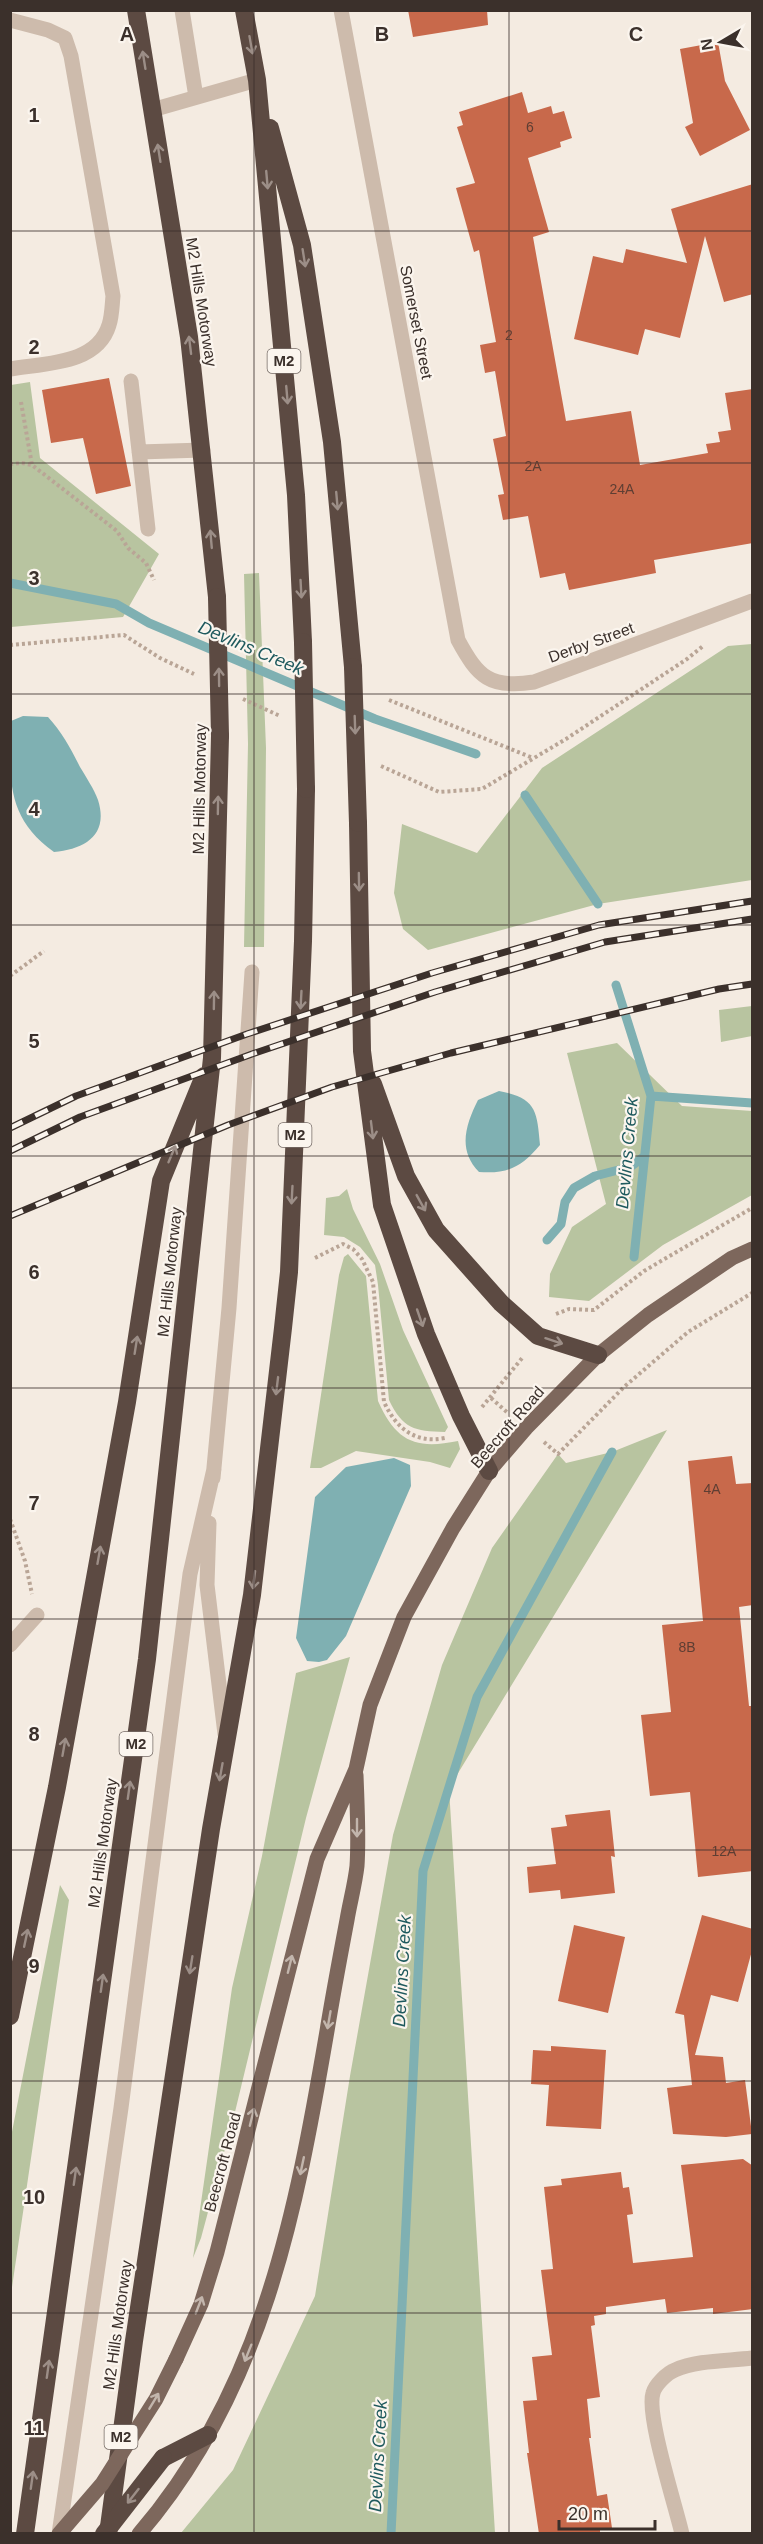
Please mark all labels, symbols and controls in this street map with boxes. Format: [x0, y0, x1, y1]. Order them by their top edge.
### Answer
north arrow [691, 12, 751, 72]
text: A [120, 23, 134, 45]
text: B [375, 23, 389, 45]
text: C [629, 23, 643, 45]
one-way arrow [246, 35, 257, 54]
text: N [697, 37, 716, 52]
one-way arrow [138, 51, 149, 71]
text: 1 [28, 104, 40, 126]
house number: 6 [526, 119, 534, 135]
one-way arrow [153, 143, 164, 163]
one-way arrow [262, 169, 273, 189]
street label: M2 Hills Motorway [183, 236, 220, 368]
one-way arrow [299, 248, 310, 268]
street label: Somerset Street [397, 264, 436, 381]
house number: 2 [505, 327, 513, 343]
text: 2 [28, 336, 40, 358]
one-way arrow [184, 336, 195, 355]
road number: M2 [268, 349, 300, 373]
one-way arrow [282, 384, 293, 404]
house number: 2A [524, 458, 542, 474]
house number: 24A [610, 481, 635, 497]
one-way arrow [332, 490, 343, 510]
one-way arrow [205, 529, 216, 549]
text: 3 [28, 567, 40, 589]
one-way arrow [295, 579, 306, 599]
water label: Devlins Creek [196, 617, 307, 679]
street label: Derby Street [546, 619, 637, 666]
one-way arrow [213, 668, 224, 688]
one-way arrow [349, 715, 360, 735]
street label: M2 Hills Motorway [190, 724, 209, 854]
one-way arrow [213, 795, 224, 815]
text: 4 [28, 798, 40, 820]
one-way arrow [353, 871, 365, 891]
one-way arrow [295, 989, 306, 1009]
one-way arrow [208, 990, 219, 1010]
text: 5 [28, 1030, 40, 1052]
water label: Devlins Creek [612, 1095, 642, 1210]
one-way arrow [367, 1120, 378, 1139]
road number: M2 [278, 1123, 312, 1147]
one-way arrow [167, 1145, 178, 1164]
one-way arrow [287, 1184, 298, 1204]
one-way arrow [415, 1194, 427, 1211]
street label: M2 Hills Motorway [154, 1206, 185, 1338]
text: 6 [28, 1261, 40, 1283]
one-way arrow [416, 1308, 427, 1327]
one-way arrow [130, 1335, 141, 1355]
one-way arrow [544, 1336, 563, 1347]
one-way arrow [271, 1376, 282, 1395]
street label: Beecroft Road [467, 1383, 547, 1472]
house number: 4A [703, 1481, 721, 1497]
text: 7 [28, 1492, 40, 1514]
one-way arrow [94, 1546, 105, 1565]
one-way arrow [248, 1569, 259, 1589]
house number: 8B [678, 1639, 696, 1655]
text: 8 [28, 1723, 40, 1745]
road number: M2 [120, 1732, 152, 1756]
one-way arrow [59, 1737, 70, 1757]
one-way arrow [216, 1762, 227, 1781]
street label: M2 Hills Motorway [85, 1777, 120, 1909]
one-way arrow [124, 1780, 135, 1800]
one-way arrow [351, 1817, 363, 1837]
house number: 12A [712, 1843, 737, 1859]
water label: Devlins Creek [389, 1914, 415, 2027]
one-way arrow [21, 1929, 32, 1948]
one-way arrow [185, 1954, 196, 1974]
text: 9 [28, 1955, 40, 1977]
one-way arrow [285, 1955, 297, 1974]
one-way arrow [97, 1973, 108, 1993]
one-way arrow [323, 2010, 334, 2030]
one-way arrow [247, 2108, 259, 2127]
street label: Beecroft Road [201, 2111, 244, 2214]
one-way arrow [296, 2156, 307, 2175]
one-way arrow [70, 2167, 81, 2186]
text: 10 [23, 2186, 45, 2208]
street label: M2 Hills Motorway [100, 2259, 135, 2391]
one-way arrow [195, 2296, 206, 2315]
one-way arrow [242, 2343, 253, 2362]
one-way arrow [43, 2360, 54, 2379]
one-way arrow [148, 2393, 160, 2410]
water label: Devlins Creek [365, 2399, 391, 2512]
text: 11 [23, 2417, 45, 2439]
road number: M2 [104, 2425, 138, 2449]
one-way arrow [27, 2471, 38, 2491]
one-way arrow [127, 2487, 140, 2503]
scale bar [559, 2493, 655, 2531]
text: 20 m [568, 2504, 608, 2524]

